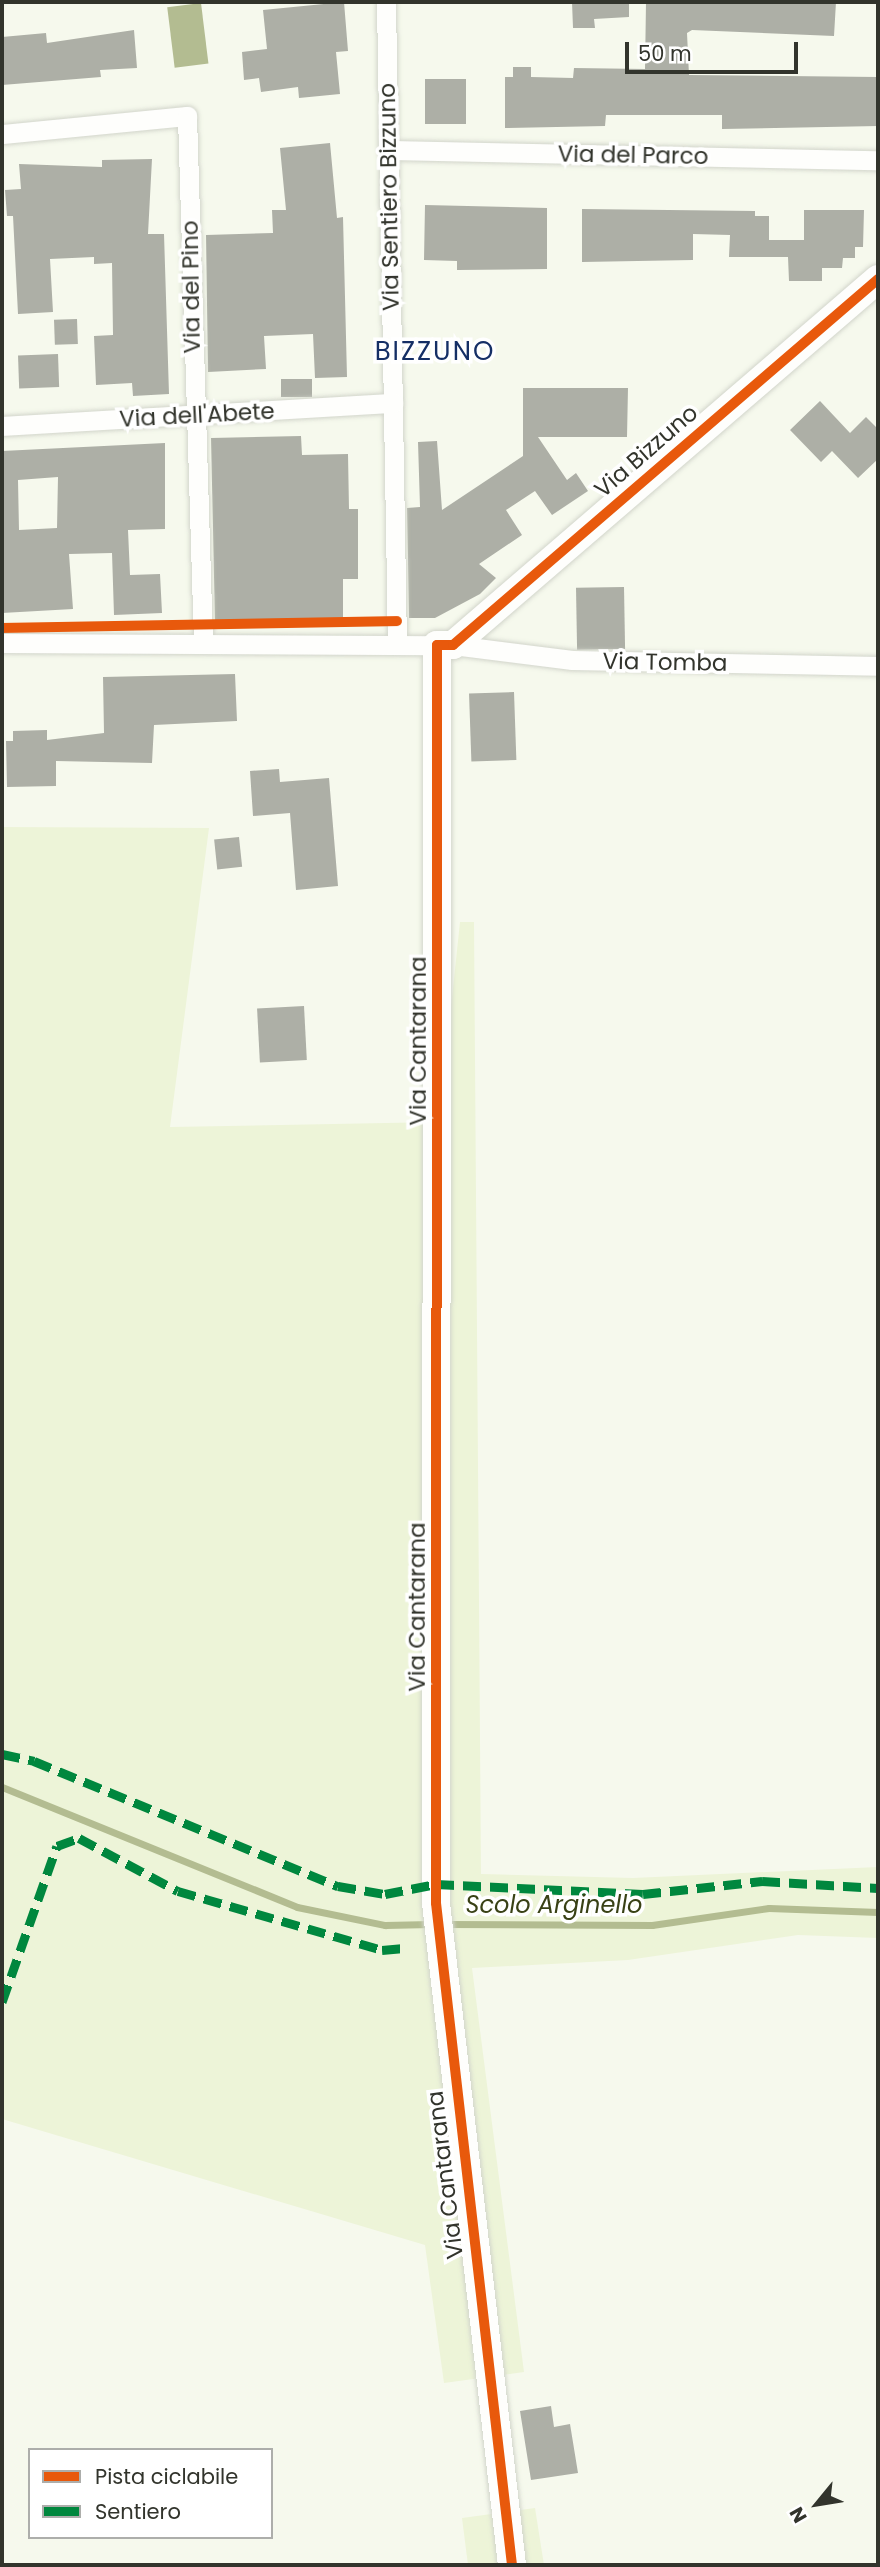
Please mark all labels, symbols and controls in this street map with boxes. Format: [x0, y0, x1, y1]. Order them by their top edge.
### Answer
scale bar [628, 28, 801, 72]
text: 50 m [638, 39, 692, 68]
street label: Via Sentiero Bizzuno [373, 83, 405, 311]
street label: Via del Parco [557, 140, 709, 170]
street label: Via del Pino [176, 220, 206, 354]
district label: BIZZUNO [376, 336, 494, 368]
street label: Via dell'Abete [119, 397, 275, 433]
street label: Via Bizzuno [589, 399, 703, 503]
street label: Via Tomba [602, 647, 728, 677]
street label: Via Cantarana [404, 956, 432, 1126]
street label: Via Cantarana [403, 1522, 431, 1692]
water label: Scolo Arginello [466, 1891, 642, 1919]
street label: Via Cantarana [421, 2089, 469, 2261]
legend [28, 2448, 273, 2539]
text: Pista ciclabile [95, 2462, 238, 2491]
north arrow [782, 2469, 852, 2539]
text: Sentiero [95, 2497, 181, 2526]
text: N [783, 2502, 814, 2528]

